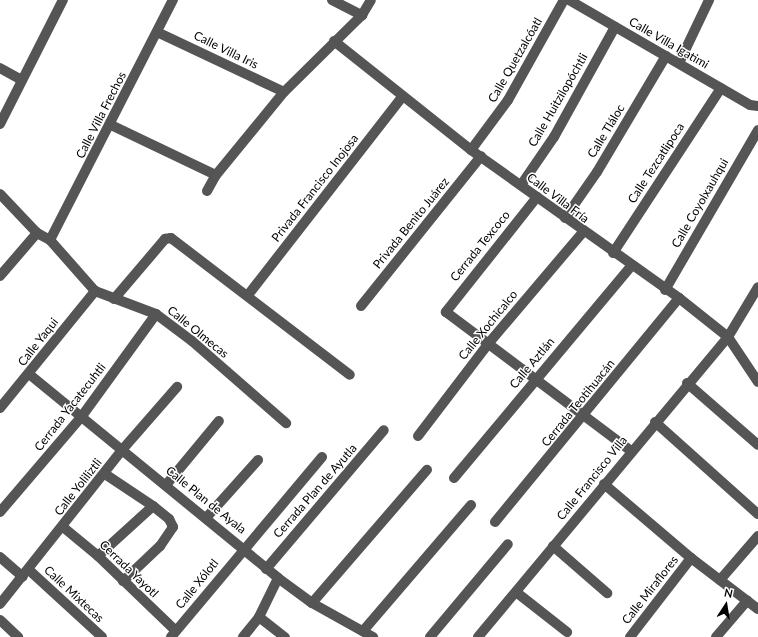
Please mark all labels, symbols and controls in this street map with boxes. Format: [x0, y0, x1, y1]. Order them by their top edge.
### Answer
street label: Calle Villa Igatimi [626, 14, 712, 72]
street label: Calle Quetzalcóatl [485, 15, 545, 105]
street label: Calle Villa Iris [191, 28, 261, 72]
street label: Calle Huitzilopóchtli [525, 51, 591, 149]
street label: Calle Villa Frechos [73, 69, 129, 161]
street label: Calle Tláloc [584, 101, 628, 161]
street label: Calle Tezcatlipoca [625, 120, 687, 206]
street label: Privada Francisco Inojosa [269, 131, 361, 245]
street label: Calle Coyolxauhqui [669, 156, 731, 250]
street label: Calle Villa Fría [524, 170, 592, 226]
street label: Privada Benito Juárez [370, 174, 452, 272]
street label: Cerrada Texcoco [447, 208, 513, 284]
street label: Calle Xochicalco [456, 287, 520, 363]
street label: Calle Olmecas [165, 303, 231, 361]
street label: Calle Yaqui [15, 315, 61, 369]
street label: Calle Aztlán [506, 334, 558, 392]
street label: Cerrada Teotihuacán [538, 356, 618, 450]
street label: Cerrada Yacatecuhtli [31, 360, 109, 454]
street label: Calle Francisco Villa [554, 433, 630, 523]
street label: Cerrada Plan de Ayutla [270, 441, 360, 541]
street label: Calle Yoliliztli [51, 455, 105, 519]
street label: Calle Plan de Ayala [163, 463, 249, 537]
street label: Cerrada Yayotl [97, 537, 161, 601]
street label: Calle Miraflores [619, 553, 681, 627]
street label: Calle Xólotl [173, 556, 221, 612]
street label: Calle Mixtecas [41, 563, 107, 625]
north arrow [706, 585, 746, 625]
text: N [723, 586, 734, 600]

